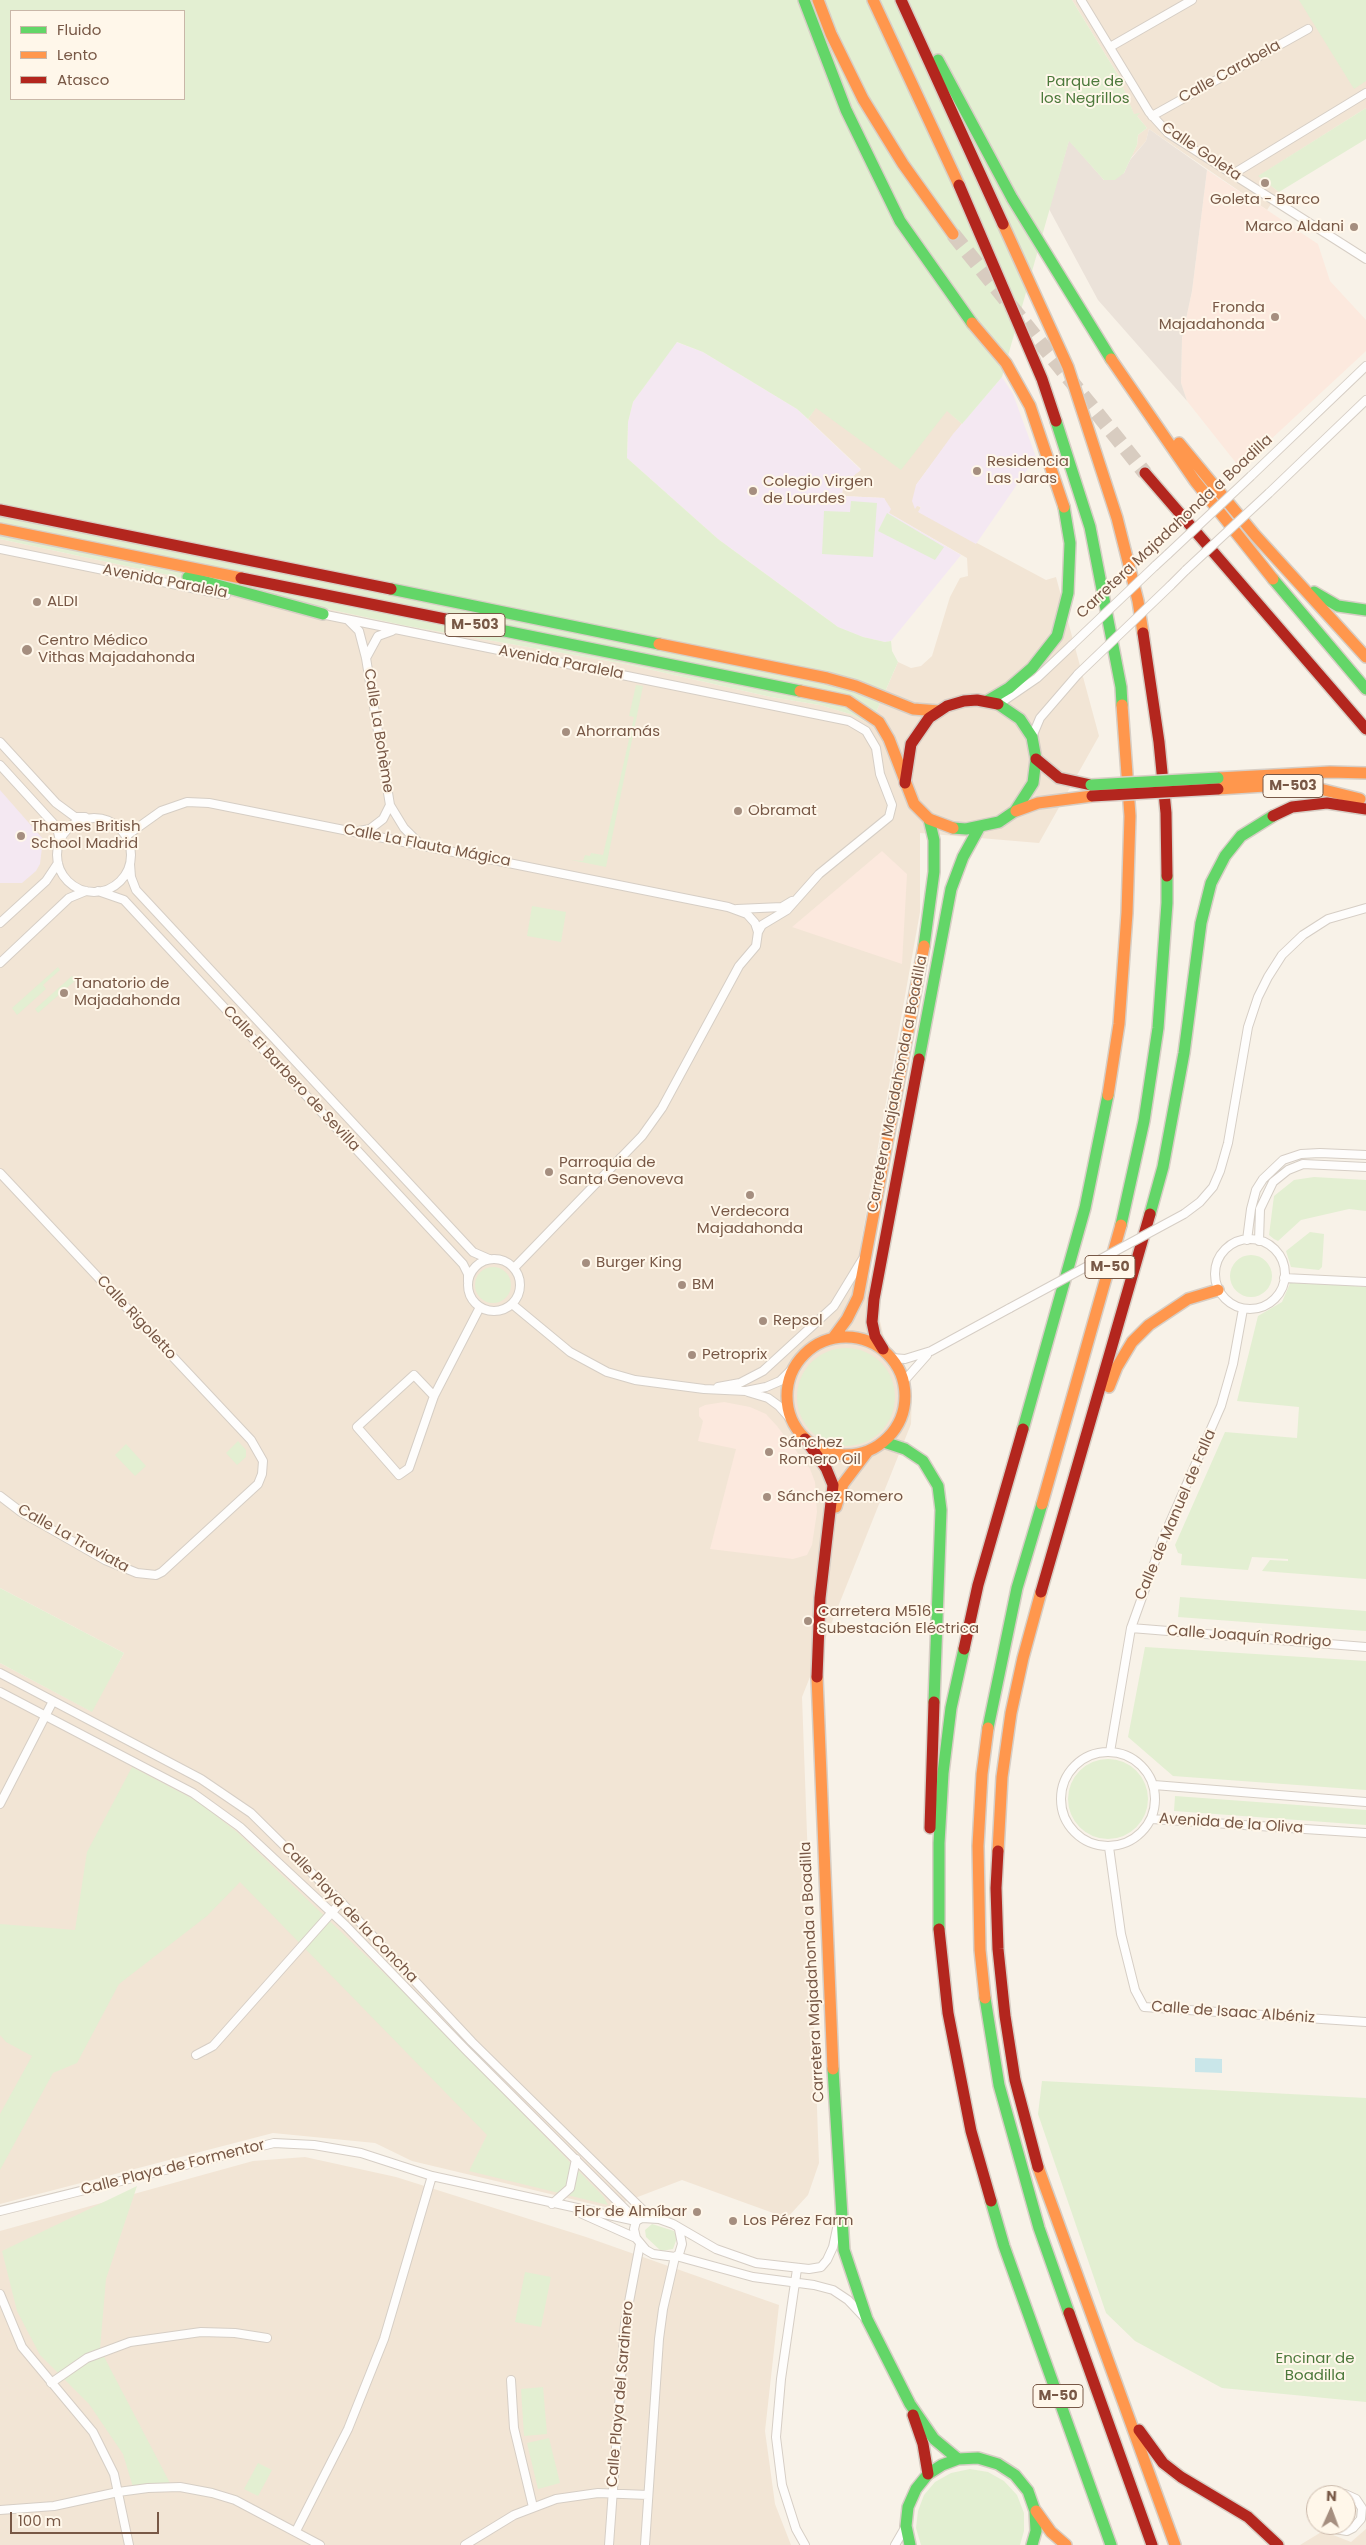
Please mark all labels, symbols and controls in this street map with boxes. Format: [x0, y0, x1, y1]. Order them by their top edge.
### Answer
legend [10, 10, 185, 100]
text: Fluido [57, 19, 101, 40]
street label: Calle Carabela [1176, 37, 1284, 107]
text: Lento [57, 44, 97, 65]
text: Atasco [57, 69, 109, 90]
park label: Parque de los Negrillos [1040, 73, 1130, 108]
street label: Calle Goleta [1158, 119, 1244, 185]
marker: Goleta - Barco [1259, 177, 1271, 189]
place label: Goleta - Barco [1210, 191, 1320, 209]
place label: Marco Aldani [1245, 218, 1344, 236]
marker: Marco Aldani [1348, 221, 1360, 233]
place label: Fronda Majadahonda [1159, 299, 1265, 334]
marker: Fronda Majadahonda [1269, 311, 1281, 323]
street label: Carretera Majadahonda a Boadilla [1073, 431, 1277, 623]
place label: Residencia Las Jaras [987, 453, 1069, 488]
marker: Residencia Las Jaras [971, 465, 983, 477]
place label: Colegio Virgen de Lourdes [763, 473, 873, 508]
marker: Colegio Virgen de Lourdes [747, 485, 759, 497]
street label: Avenida Paralela [101, 561, 229, 603]
place label: ALDI [47, 593, 78, 611]
marker: ALDI [31, 596, 43, 608]
road number: M-503 [445, 614, 505, 636]
place label: Centro Médico Vithas Majadahonda [38, 632, 195, 667]
street label: Avenida Paralela [497, 642, 625, 684]
marker: Centro Médico Vithas Majadahonda [20, 643, 34, 657]
street label: Calle La Bohème [359, 668, 397, 794]
place label: Ahorramás [576, 723, 660, 741]
marker: Ahorramás [560, 726, 572, 738]
road number: M-503 [1263, 774, 1323, 798]
place label: Obramat [748, 802, 817, 820]
marker: Obramat [732, 805, 744, 817]
place label: Thames British School Madrid [31, 818, 140, 853]
street label: Calle La Flauta Mágica [342, 821, 512, 871]
marker: Thames British School Madrid [15, 830, 27, 842]
street label: Carretera Majadahonda a Boadilla [864, 954, 932, 1214]
place label: Tanatorio de Majadahonda [74, 975, 180, 1010]
marker: Tanatorio de Majadahonda [58, 987, 70, 999]
street label: Calle El Barbero de Sevilla [219, 1002, 363, 1156]
place label: Parroquia de Santa Genoveva [559, 1154, 684, 1189]
marker: Parroquia de Santa Genoveva [543, 1166, 555, 1178]
marker: Verdecora Majadahonda [744, 1189, 756, 1201]
place label: Verdecora Majadahonda [697, 1203, 803, 1238]
place label: Burger King [596, 1254, 682, 1272]
road number: M-50 [1085, 1256, 1135, 1278]
marker: Burger King [580, 1257, 592, 1269]
street label: Calle Rigoletto [92, 1272, 180, 1364]
place label: BM [692, 1276, 714, 1294]
marker: BM [676, 1279, 688, 1291]
place label: Repsol [773, 1312, 823, 1330]
marker: Repsol [757, 1315, 769, 1327]
place label: Petroprix [702, 1346, 767, 1364]
marker: Petroprix [686, 1349, 698, 1361]
street label: Calle de Manuel de Falla [1132, 1427, 1220, 1603]
place label: Sánchez Romero Oil [779, 1434, 861, 1469]
marker: Sánchez Romero Oil [763, 1446, 775, 1458]
place label: Sánchez Romero [777, 1488, 903, 1506]
marker: Sánchez Romero [761, 1491, 773, 1503]
street label: Calle La Traviata [14, 1501, 132, 1577]
place label: Carretera M516 - Subestación Eléctrica [818, 1603, 979, 1638]
marker: Carretera M516 - Subestación Eléctrica [802, 1615, 814, 1627]
street label: Calle Joaquín Rodrigo [1166, 1622, 1332, 1652]
street label: Avenida de la Oliva [1158, 1810, 1304, 1838]
street label: Calle Playa de la Concha [277, 1839, 421, 1987]
street label: Carretera Majadahonda a Boadilla [797, 1841, 829, 2103]
street label: Calle de Isaac Albéniz [1151, 1998, 1315, 2028]
street label: Calle Playa de Formentor [79, 2136, 267, 2200]
place label: Flor de Almíbar [574, 2203, 687, 2221]
marker: Flor de Almíbar [691, 2206, 703, 2218]
place label: Los Pérez Farm [743, 2212, 853, 2230]
marker: Los Pérez Farm [727, 2215, 739, 2227]
street label: Calle Playa del Sardinero [604, 2300, 638, 2488]
park label: Encinar de Boadilla [1276, 2350, 1354, 2385]
road number: M-50 [1033, 2384, 1083, 2408]
north arrow [1306, 2485, 1356, 2535]
text: N [1326, 2486, 1337, 2506]
scale bar [12, 2502, 161, 2534]
text: 100 m [18, 2510, 61, 2531]

